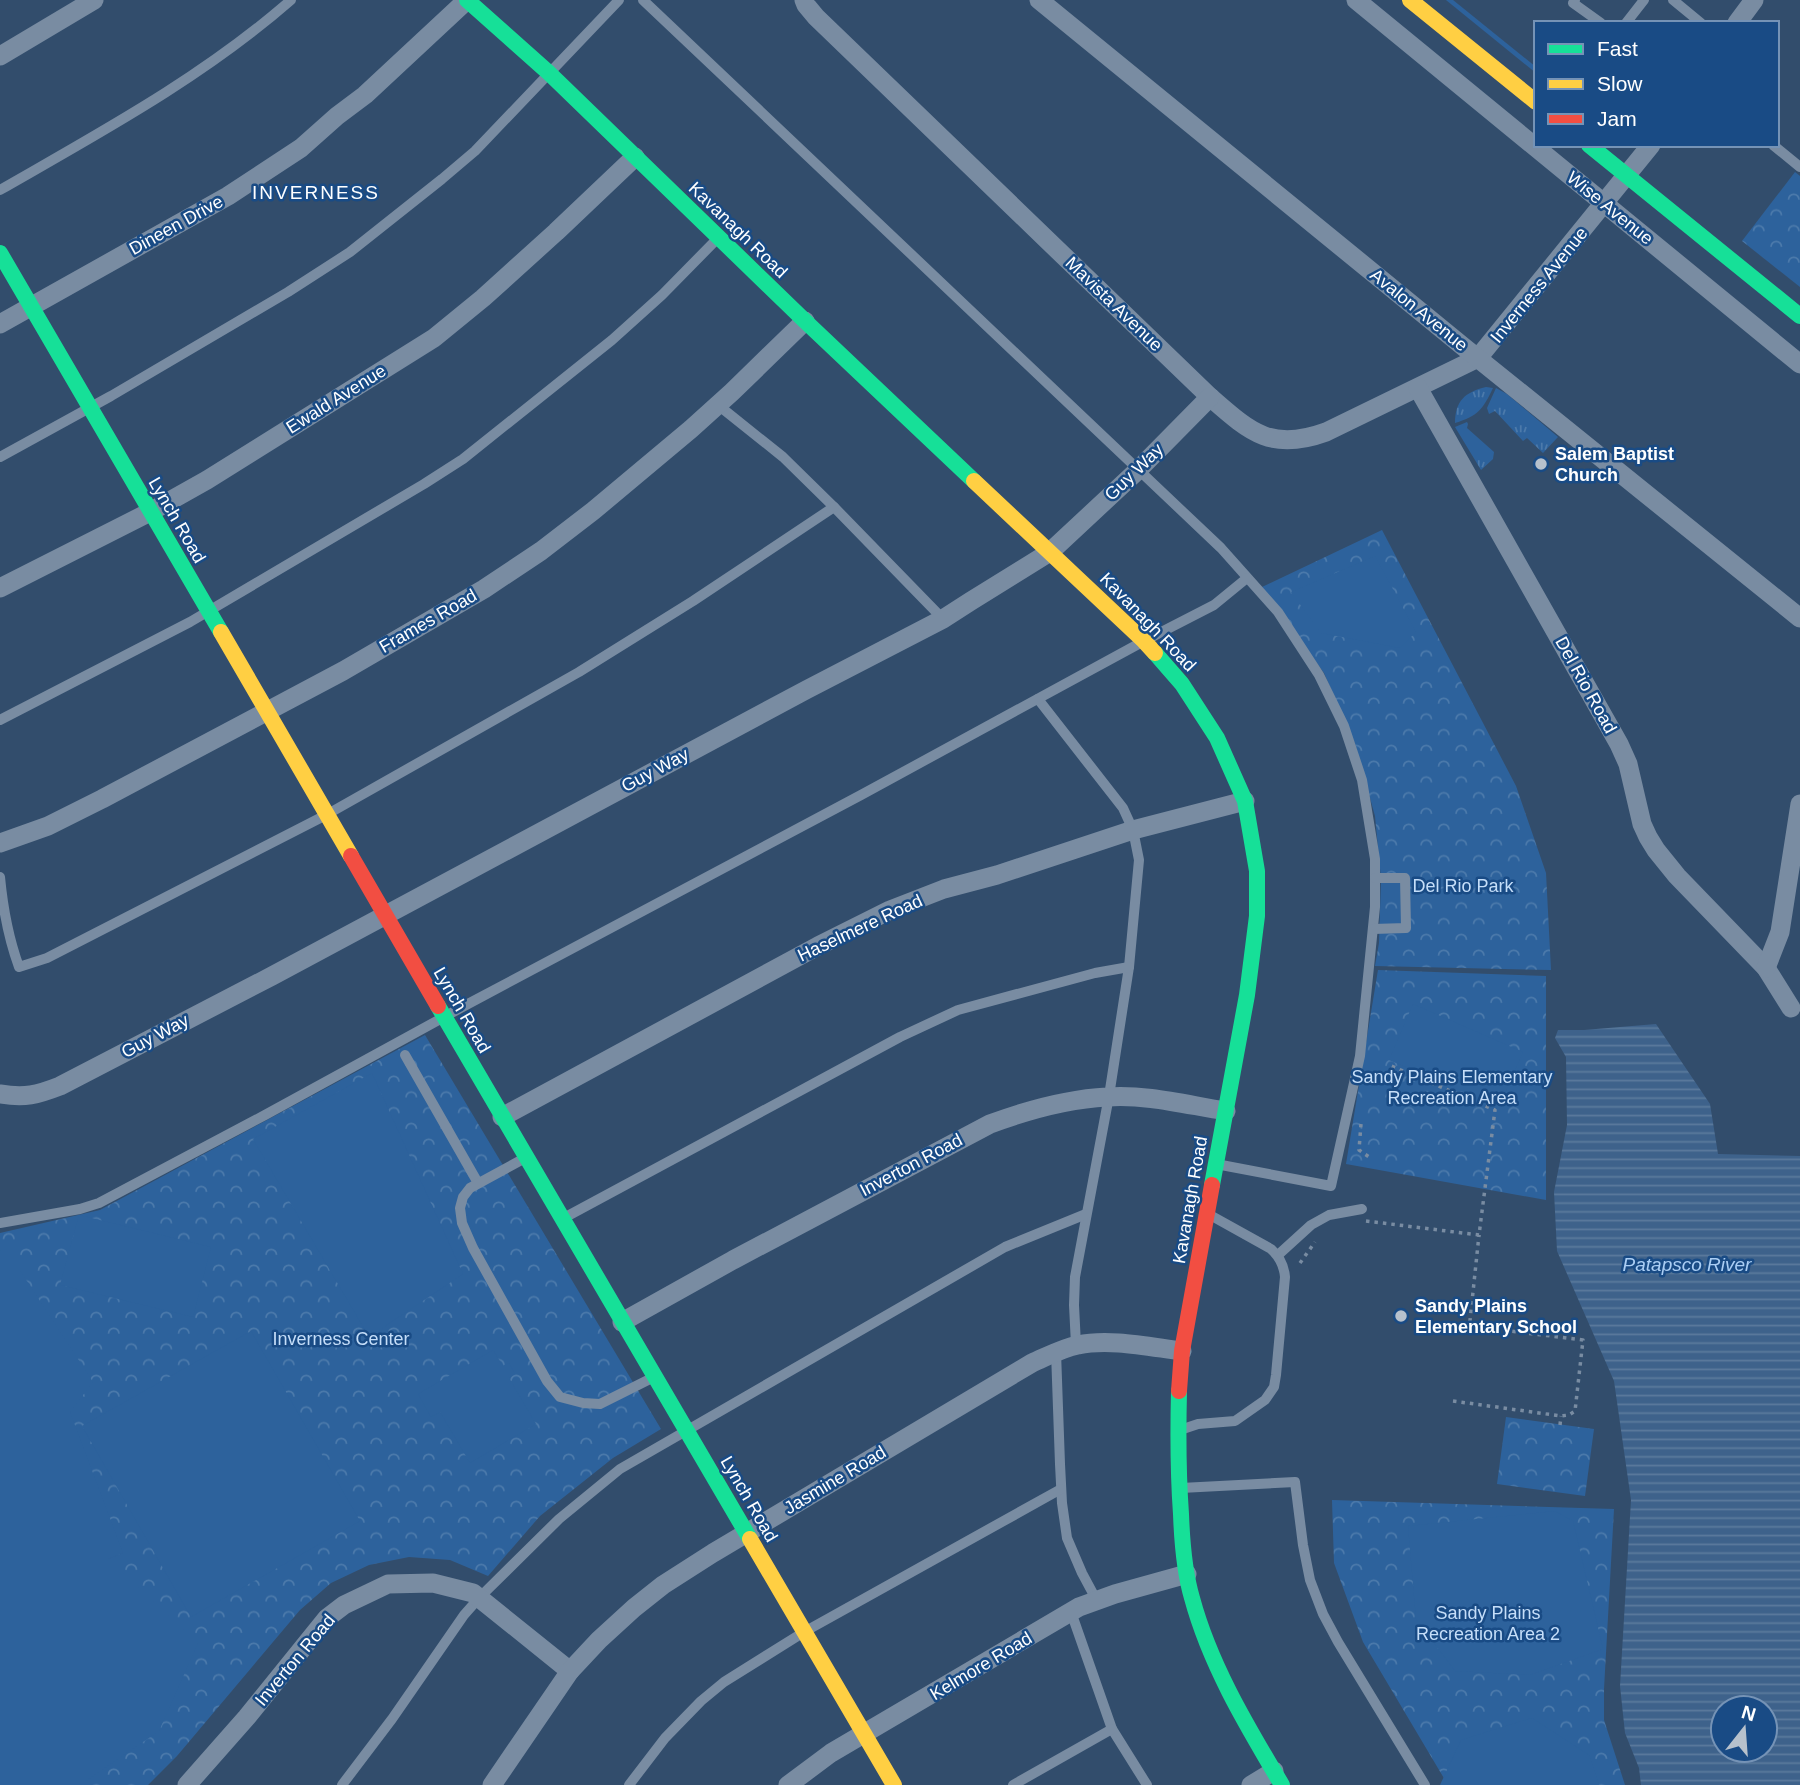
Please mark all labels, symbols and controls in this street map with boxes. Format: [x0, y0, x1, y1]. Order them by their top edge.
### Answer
legend [1534, 21, 1779, 147]
text: Fast [1597, 37, 1638, 60]
text: Slow [1597, 72, 1643, 95]
text: Jam [1597, 107, 1637, 130]
street label: Wise Avenue [1563, 167, 1657, 249]
street label: Kavanagh Road [685, 178, 791, 282]
district label: INVERNESS [252, 182, 380, 203]
street label: Dineen Drive [126, 191, 226, 259]
street label: Inverness Avenue [1486, 223, 1592, 347]
street label: Mavista Avenue [1061, 253, 1167, 355]
street label: Avalon Avenue [1366, 265, 1472, 355]
street label: Ewald Avenue [282, 360, 390, 438]
street label: Guy Way [1101, 439, 1167, 505]
place label: Salem Baptist Church [1555, 444, 1674, 485]
marker: Salem Baptist Church [1533, 456, 1549, 472]
street label: Lynch Road [144, 474, 210, 566]
street label: Kavanagh Road [1096, 569, 1200, 675]
street label: Frames Road [376, 585, 480, 657]
street label: Del Rio Road [1551, 633, 1621, 737]
street label: Guy Way [618, 744, 692, 796]
park label: Del Rio Park [1412, 876, 1515, 896]
street label: Haselmere Road [795, 890, 925, 966]
street label: Lynch Road [429, 964, 495, 1056]
street label: Guy Way [118, 1010, 192, 1062]
park label: Sandy Plains Elementary Recreation Area [1351, 1067, 1553, 1108]
street label: Inverton Road [856, 1130, 966, 1200]
street label: Kavanagh Road [1169, 1135, 1211, 1265]
water label: Patapsco River [1623, 1254, 1752, 1275]
place label: Sandy Plains Elementary School [1415, 1296, 1577, 1337]
marker: Sandy Plains Elementary School [1393, 1308, 1409, 1324]
park label: Inverness Center [272, 1329, 410, 1349]
street label: Jasmine Road [781, 1442, 889, 1518]
street label: Lynch Road [716, 1453, 782, 1545]
park label: Sandy Plains Recreation Area 2 [1416, 1603, 1560, 1644]
street label: Inverton Road [251, 1610, 339, 1710]
street label: Kelmore Road [927, 1628, 1035, 1704]
north arrow [1709, 1694, 1779, 1764]
text: N [1739, 1701, 1758, 1725]

